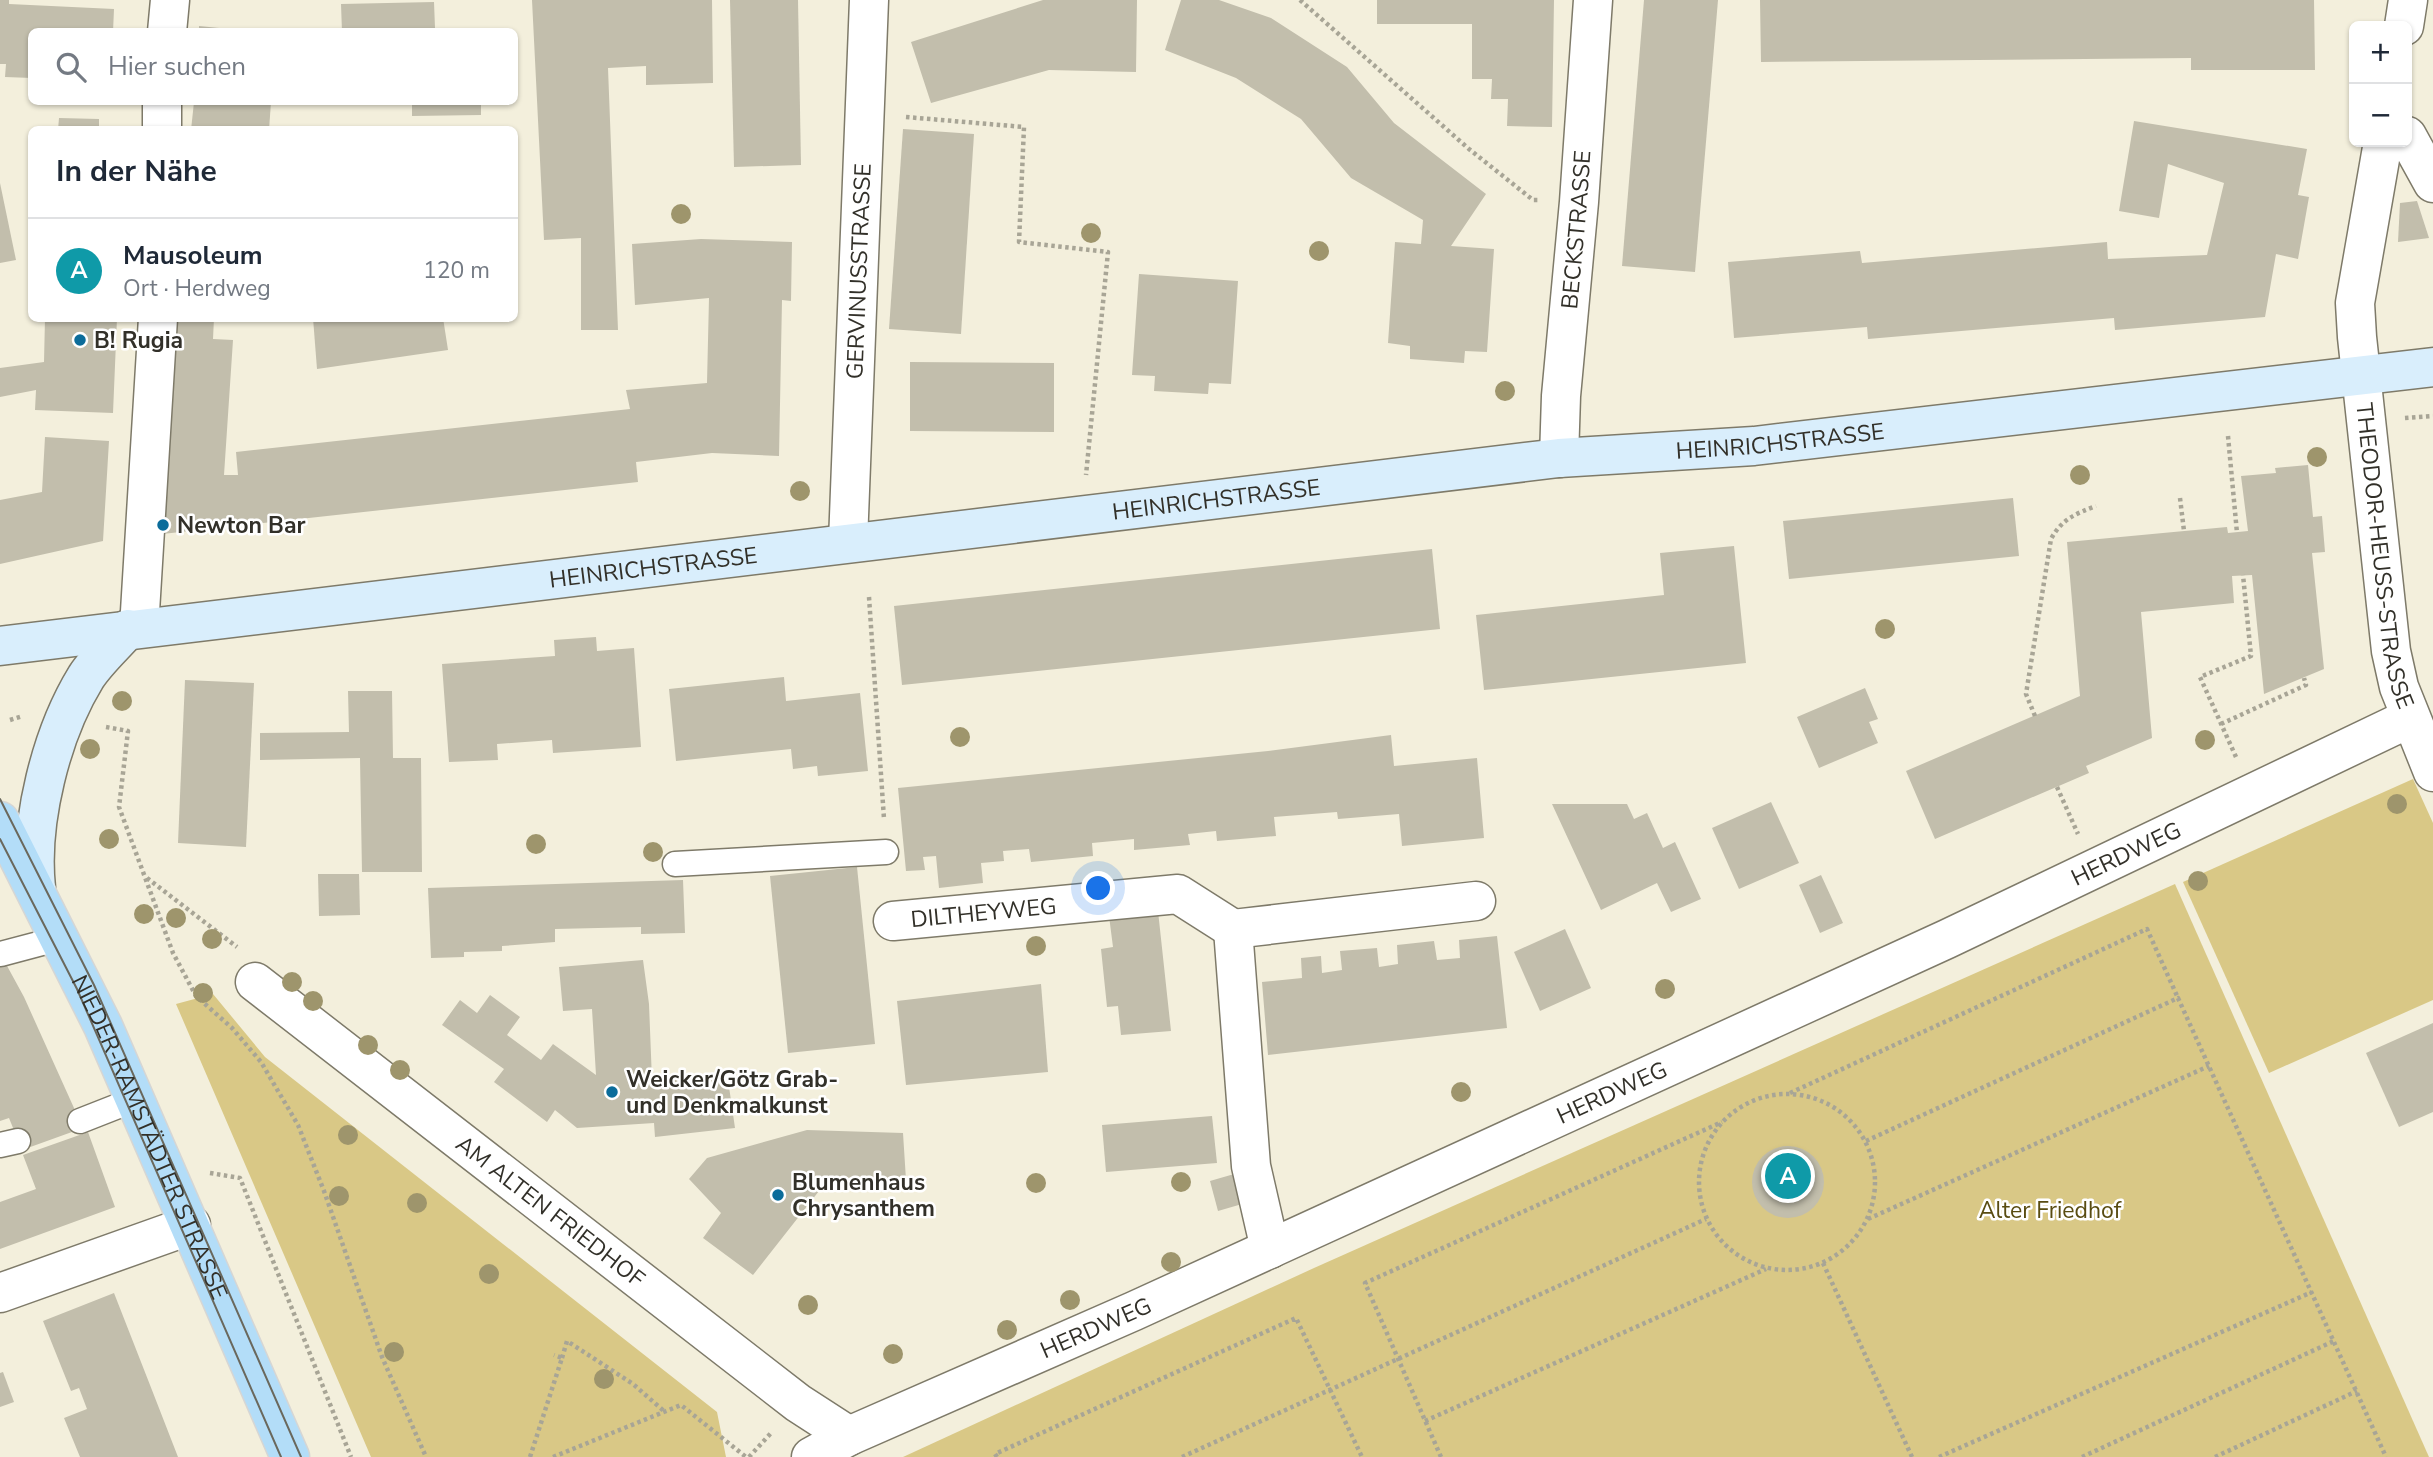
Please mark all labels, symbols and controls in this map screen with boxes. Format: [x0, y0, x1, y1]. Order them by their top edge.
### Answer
map controls [2349, 21, 2412, 147]
button: + [2349, 21, 2412, 84]
search box [28, 28, 518, 105]
icon: search [52, 48, 90, 86]
text: Hier suchen [108, 49, 246, 84]
button: − [2349, 84, 2412, 147]
street label: BECKSTRASSE [1554, 149, 1599, 311]
text: In der Nähe [56, 151, 217, 192]
street label: GERVINUSSTRASSE [839, 163, 879, 380]
text: Mausoleum [123, 238, 263, 273]
text: A [70, 255, 88, 286]
text: 120 m [423, 255, 490, 286]
text: Ort · Herdweg [123, 273, 271, 304]
place label: B! Rugia [94, 325, 183, 356]
marker: B! Rugia [72, 332, 88, 348]
street label: THEODOR-HEUSS-STRASSE [2348, 401, 2421, 713]
street label: HEINRICHSTRASSE [1675, 416, 1886, 467]
street label: HEINRICHSTRASSE [1110, 472, 1322, 528]
place label: Newton Bar [177, 510, 306, 541]
marker: Newton Bar [155, 517, 171, 533]
street label: HEINRICHSTRASSE [548, 540, 759, 596]
street label: HERDWEG [2066, 815, 2186, 894]
your location [1081, 871, 1115, 905]
street label: DILTHEYWEG [909, 891, 1058, 935]
street label: NIEDER-RAMSTÄDTER STRASSE [64, 970, 235, 1304]
street label: HERDWEG [1552, 1054, 1672, 1132]
place label: Weicker/Götz Grab- und Denkmalkunst [626, 1064, 838, 1121]
marker: Weicker/Götz Grab- und Denkmalkunst [604, 1084, 620, 1100]
street label: AM ALTEN FRIEDHOF [449, 1128, 651, 1295]
pin: A [1765, 1150, 1811, 1202]
place label: Blumenhaus Chrysanthem [792, 1167, 935, 1224]
marker: Blumenhaus Chrysanthem [770, 1187, 786, 1203]
park label: Alter Friedhof [1979, 1195, 2122, 1226]
street label: HERDWEG [1036, 1290, 1157, 1366]

